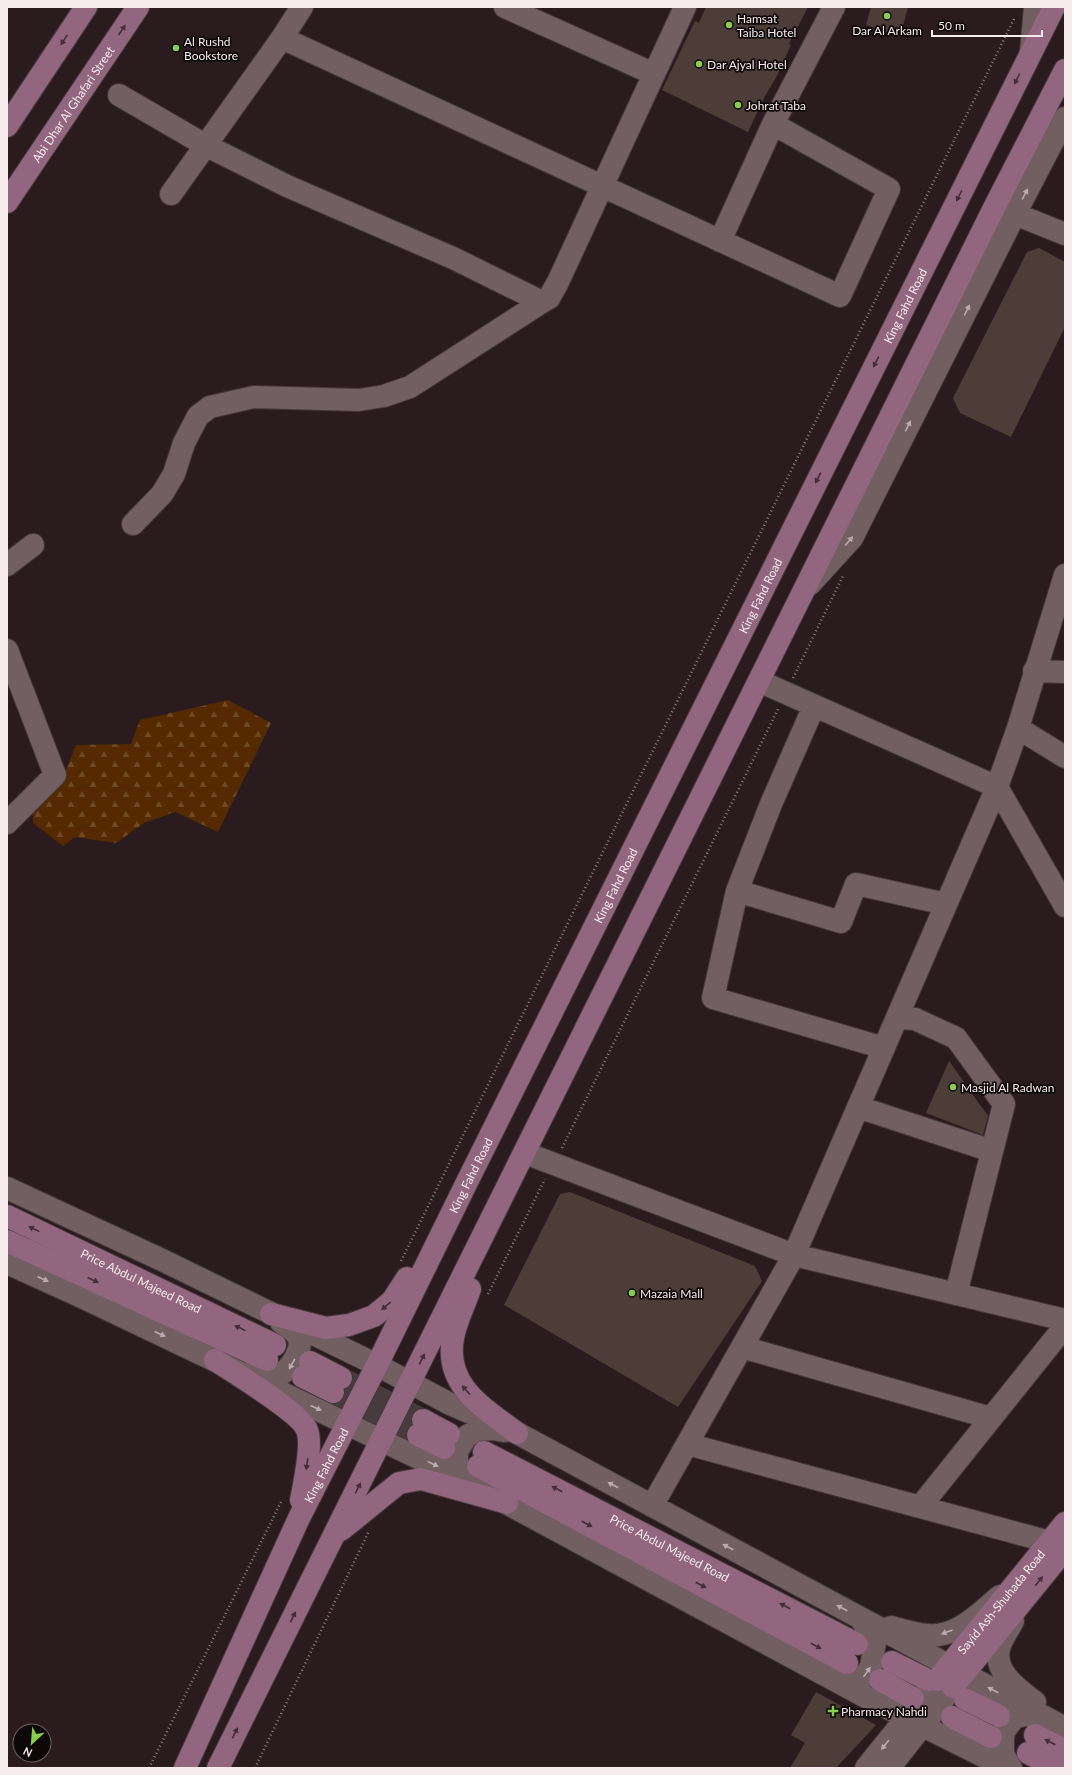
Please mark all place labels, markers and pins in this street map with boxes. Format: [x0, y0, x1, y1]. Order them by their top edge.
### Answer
place label: Hamsat Taiba Hotel [737, 11, 796, 40]
marker: Dar Al Arkam [882, 11, 892, 21]
marker: Hamsat Taiba Hotel [724, 20, 734, 30]
place label: Dar Al Arkam [852, 23, 922, 38]
place label: Al Rushd Bookstore [184, 34, 238, 63]
marker: Al Rushd Bookstore [171, 43, 181, 53]
place label: Dar Ajyal Hotel [707, 57, 787, 72]
marker: Dar Ajyal Hotel [694, 59, 704, 69]
place label: Johrat Taba [746, 98, 806, 113]
marker: Johrat Taba [733, 100, 743, 110]
place label: Masjid Al Radwan [961, 1080, 1054, 1095]
marker: Masjid Al Radwan [948, 1082, 958, 1092]
place label: Mazaia Mall [640, 1286, 703, 1301]
marker: Mazaia Mall [627, 1288, 637, 1298]
place label: Pharmacy Nahdi [841, 1704, 927, 1719]
marker: Pharmacy Nahdi [828, 1706, 838, 1716]

